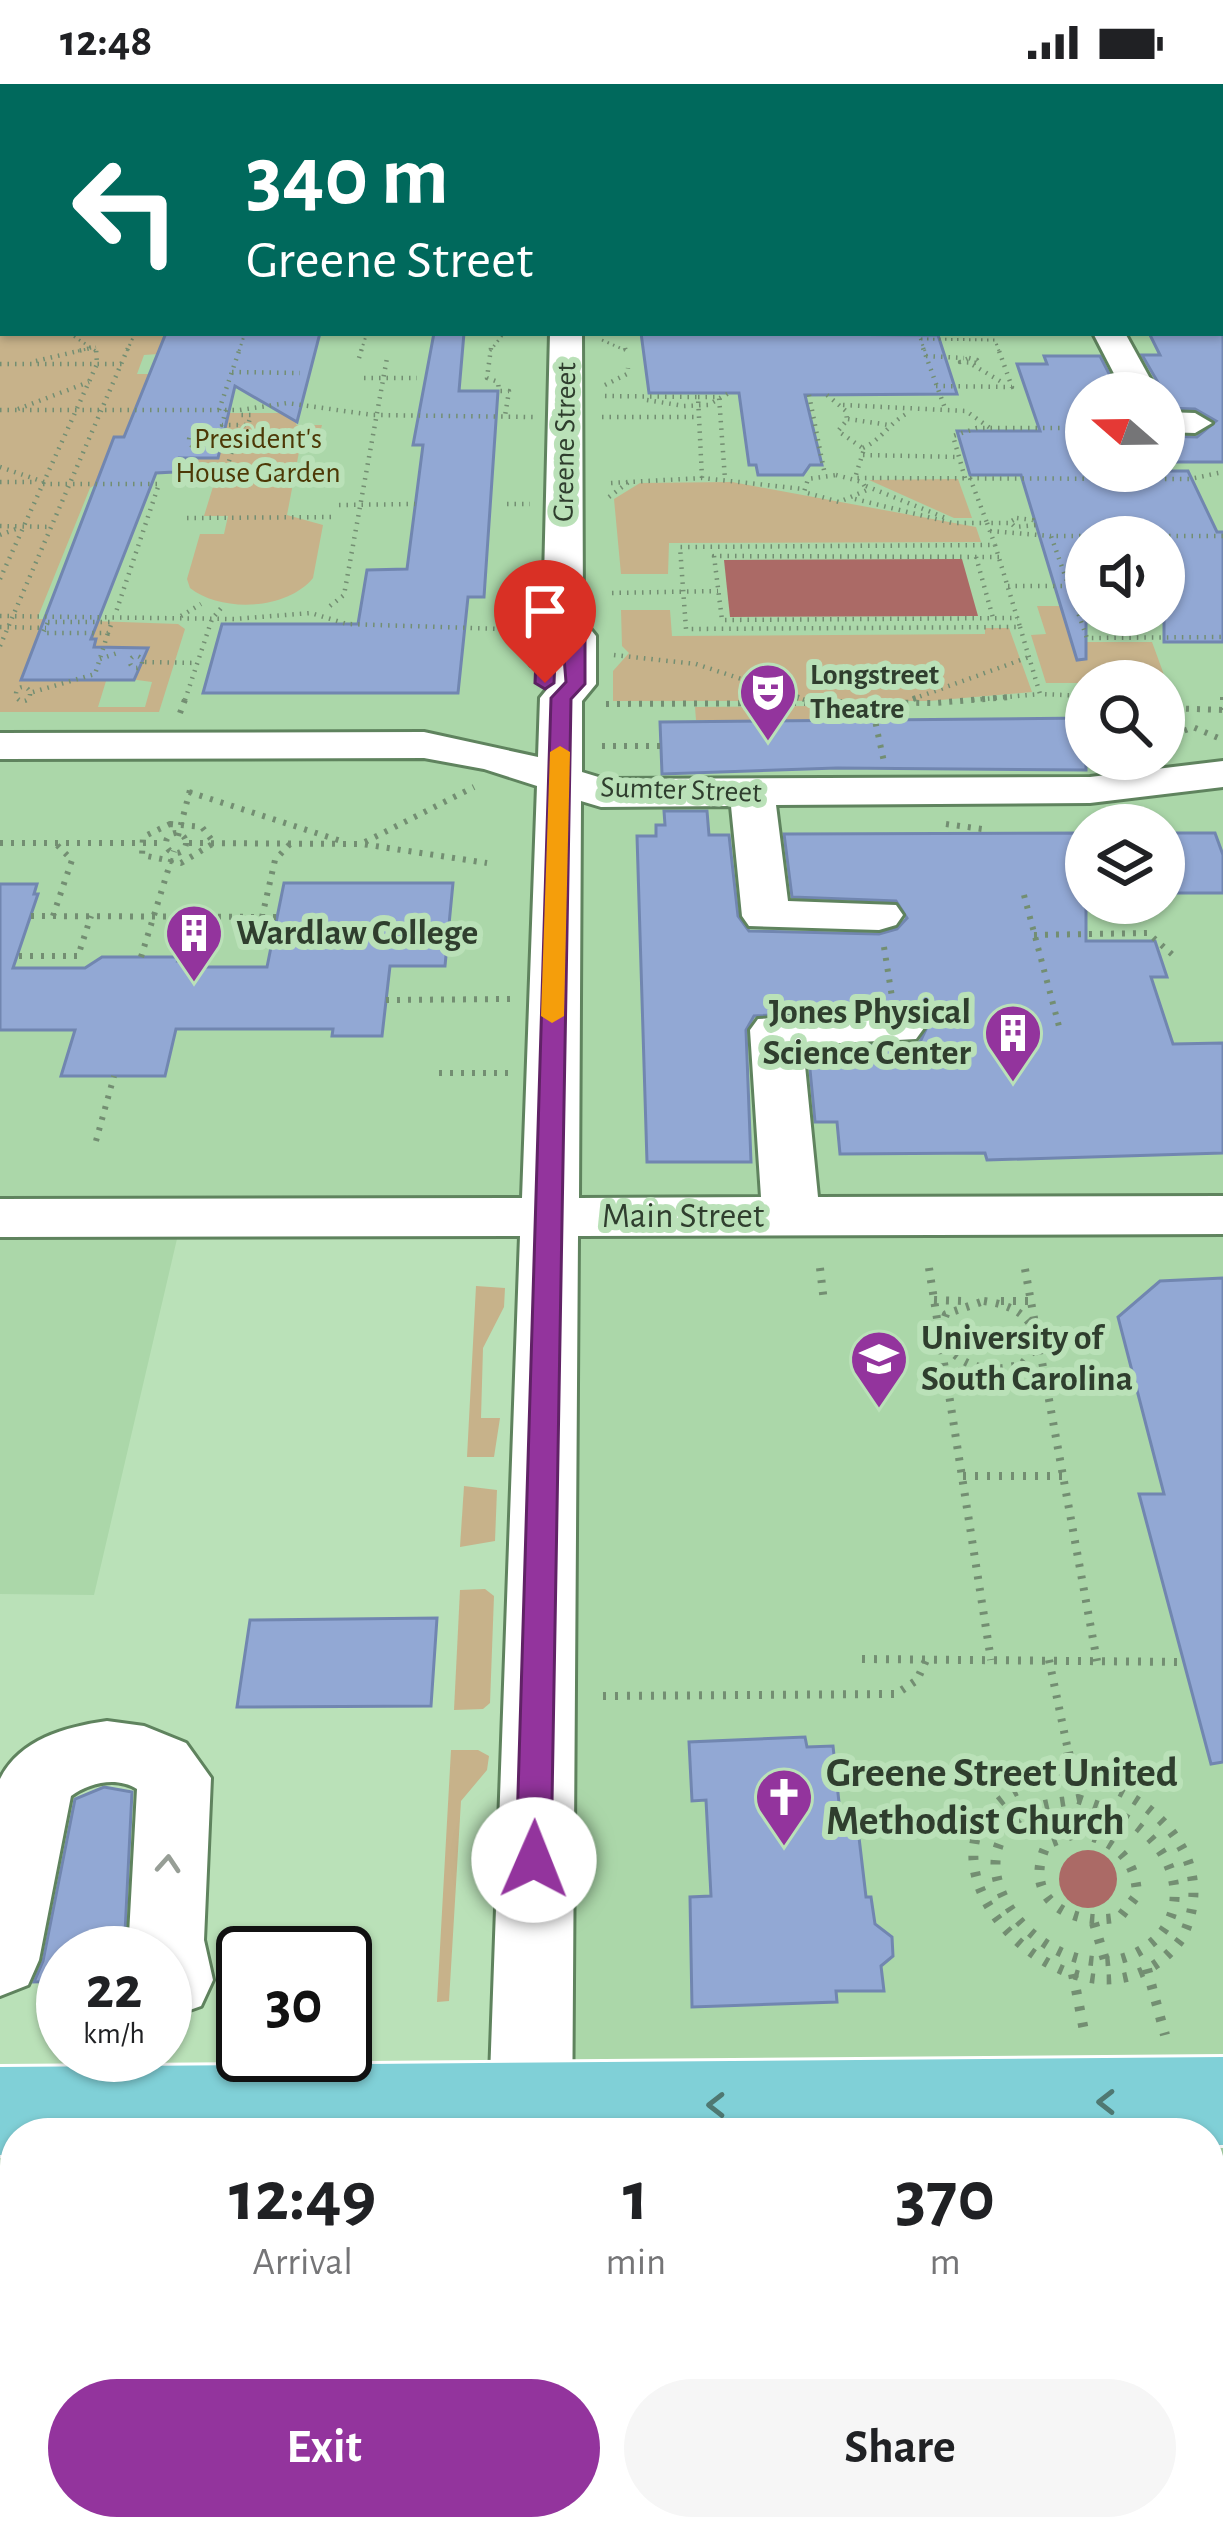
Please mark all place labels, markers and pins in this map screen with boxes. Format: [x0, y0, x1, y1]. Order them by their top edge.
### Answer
pin [494, 560, 596, 683]
place label: Longstreet Theatre [810, 660, 939, 724]
theatre icon: Longstreet Theatre [737, 661, 799, 743]
building icon: Wardlaw College [163, 902, 225, 984]
place label: Wardlaw College [236, 915, 478, 951]
place label: Jones Physical Science Center [763, 994, 971, 1071]
building icon: Jones Physical Science Center [982, 1002, 1044, 1084]
place label: University of South Carolina [921, 1320, 1133, 1397]
school or university icon: University of South Carolina [848, 1328, 910, 1410]
place label: Greene Street United Methodist Church [826, 1752, 1178, 1842]
church icon: Greene Street United Methodist Church [753, 1766, 815, 1848]

